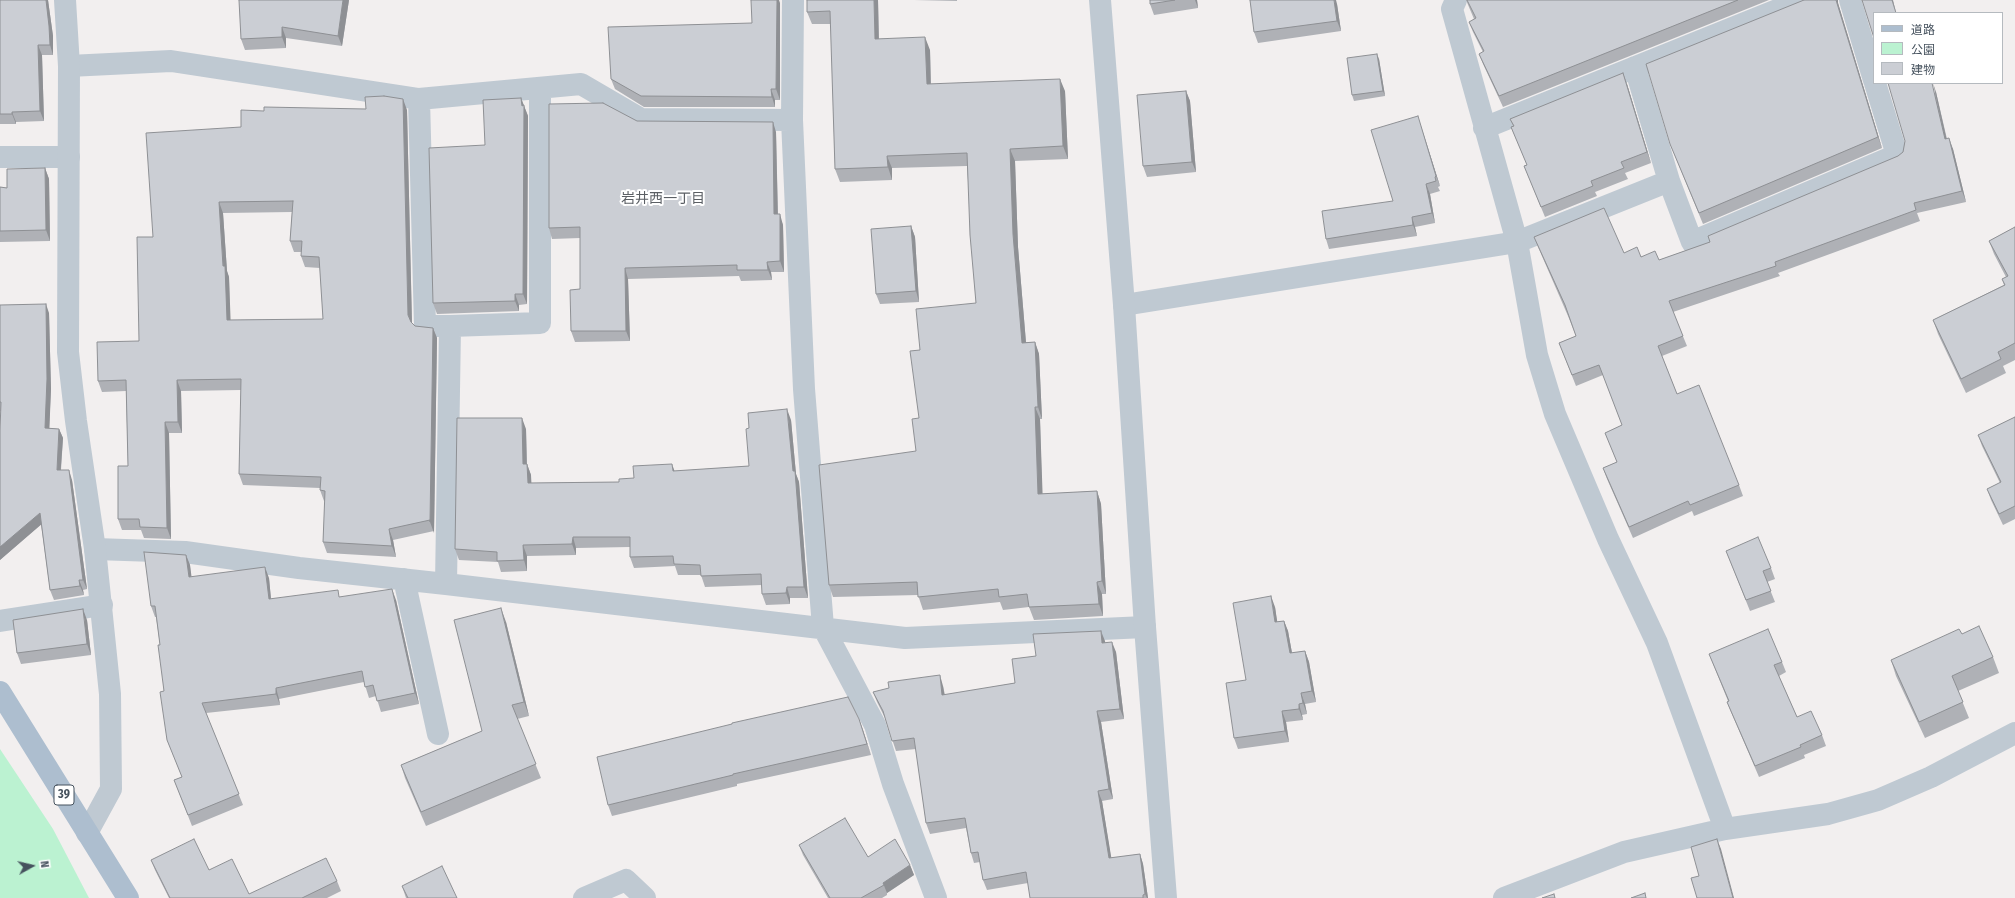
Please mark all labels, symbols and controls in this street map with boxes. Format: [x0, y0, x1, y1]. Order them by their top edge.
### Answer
legend [1873, 12, 2003, 84]
text: 道路 [1911, 23, 1935, 37]
text: 公園 [1911, 43, 1935, 57]
text: 建物 [1911, 63, 1935, 77]
district label: 岩井西一丁目 [621, 191, 705, 207]
road number: 39 [54, 785, 74, 805]
north arrow [12, 846, 52, 886]
text: N [37, 860, 51, 868]

